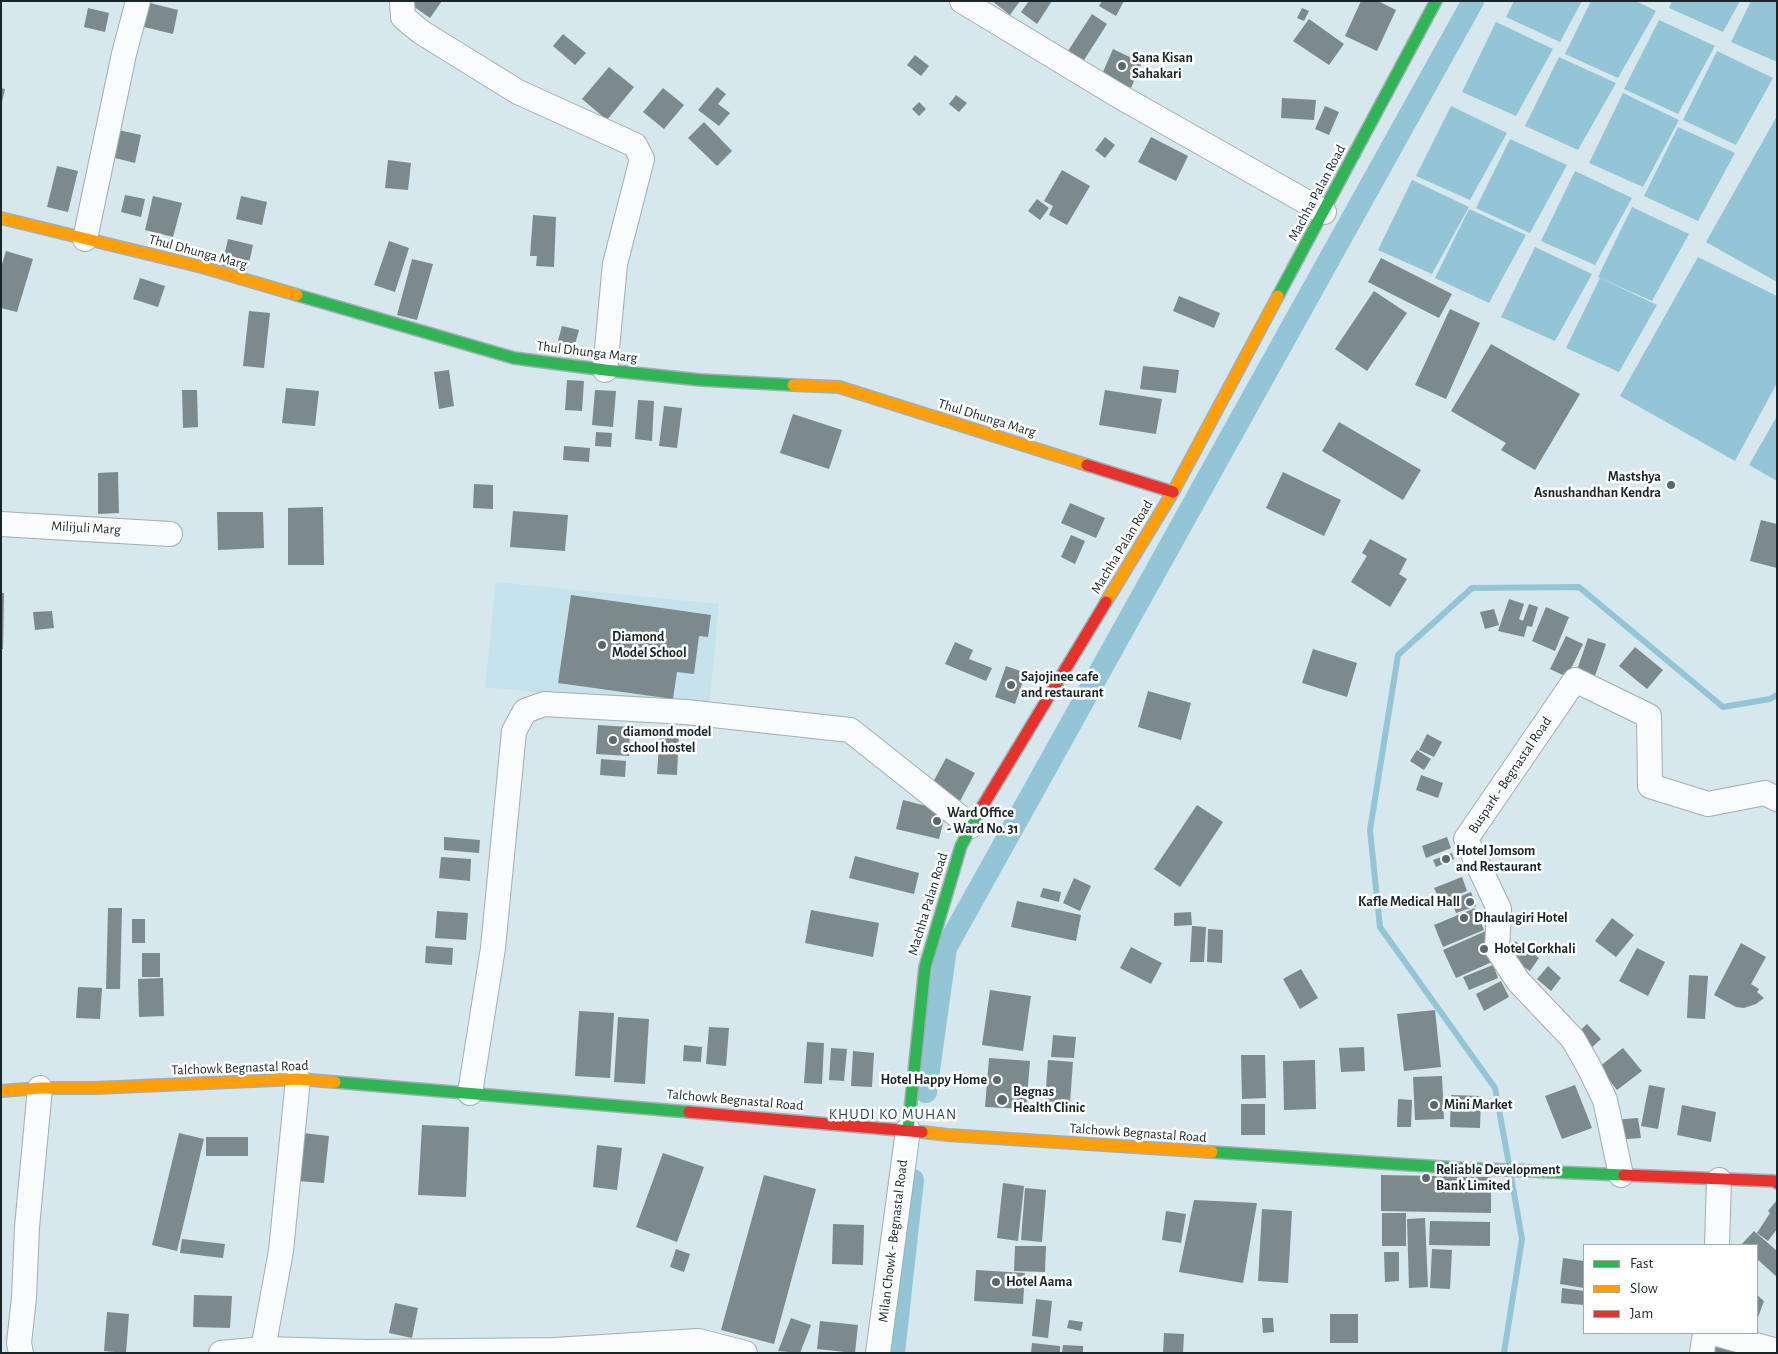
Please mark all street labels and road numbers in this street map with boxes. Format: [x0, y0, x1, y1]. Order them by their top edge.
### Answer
street label: Machha Palan Road [1285, 142, 1349, 244]
street label: Thul Dhunga Marg [147, 231, 249, 273]
street label: Thul Dhunga Marg [536, 337, 638, 367]
street label: Thul Dhunga Marg [936, 395, 1038, 441]
street label: Machha Palan Road [1087, 497, 1157, 597]
street label: Milijuli Marg [51, 518, 121, 538]
street label: Buspark - Begnastal Road [1465, 713, 1555, 837]
street label: Machha Palan Road [904, 851, 952, 957]
street label: Talchowk Begnastal Road [171, 1057, 309, 1079]
street label: Talchowk Begnastal Road [666, 1086, 804, 1114]
street label: Talchowk Begnastal Road [1069, 1120, 1207, 1146]
street label: Milan Chowk - Begnastal Road [875, 1159, 911, 1323]

